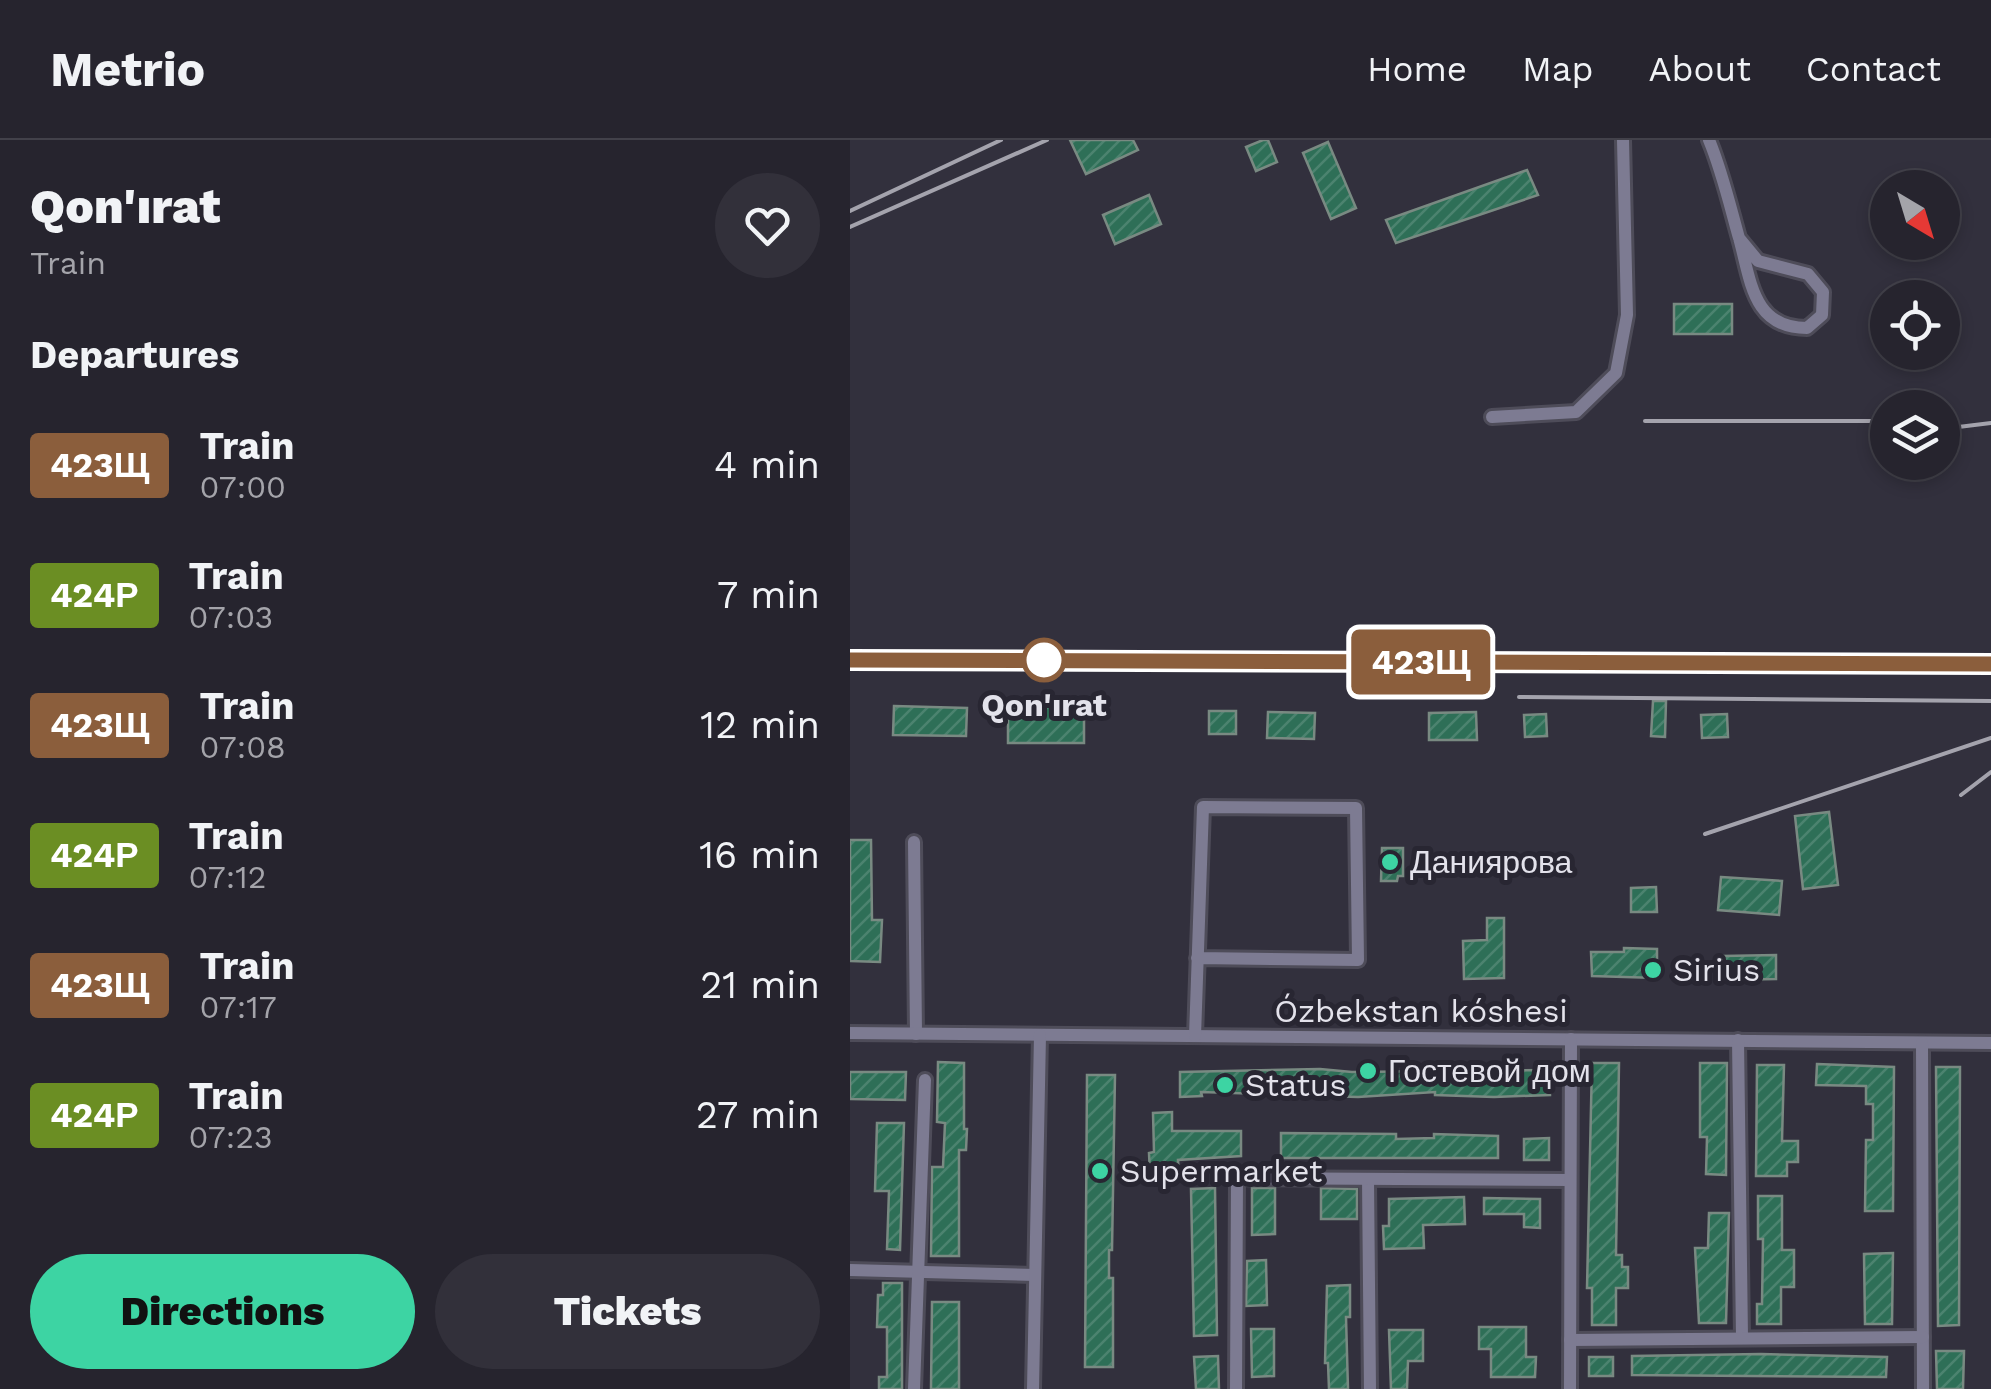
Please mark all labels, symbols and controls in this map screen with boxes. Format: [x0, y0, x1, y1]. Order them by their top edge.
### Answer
text: Metrio [50, 41, 205, 98]
text: Home [1367, 48, 1467, 90]
text: Map [1522, 48, 1594, 90]
text: About [1649, 48, 1751, 90]
text: Contact [1806, 48, 1941, 90]
north arrow [1870, 170, 1960, 260]
map controls [1870, 170, 1960, 480]
button: heart [715, 173, 820, 278]
text: Qon'ırat [30, 178, 220, 235]
text: Train [30, 244, 106, 282]
button: locate [1870, 280, 1960, 370]
text: Departures [30, 333, 239, 377]
button: layers [1870, 390, 1960, 480]
text: Train [199, 424, 295, 468]
text: 4 min [714, 443, 820, 487]
text: 423Щ [50, 444, 149, 486]
text: 07:00 [199, 468, 286, 506]
text: Train [189, 554, 284, 598]
text: 7 min [717, 573, 820, 617]
text: 424Р [50, 574, 139, 616]
text: 07:03 [189, 598, 273, 636]
line badge: 423Щ [1351, 630, 1491, 694]
marker: Qon'ırat [1023, 639, 1065, 681]
text: 423Щ [1371, 641, 1471, 683]
text: Train [199, 684, 295, 728]
place label: Qon'ırat [981, 686, 1107, 724]
text: 12 min [700, 703, 820, 747]
text: 423Щ [50, 704, 149, 746]
text: 07:08 [199, 728, 286, 766]
text: Train [189, 814, 284, 858]
text: 16 min [699, 833, 820, 877]
text: 424Р [50, 834, 139, 876]
place label: Даниярова [1410, 843, 1573, 881]
marker: Даниярова [1379, 851, 1401, 873]
text: 07:12 [189, 858, 266, 896]
text: Train [199, 944, 295, 988]
place label: Sirius [1673, 951, 1760, 989]
marker: Sirius [1642, 959, 1664, 981]
text: 21 min [700, 963, 820, 1007]
text: 423Щ [50, 964, 149, 1006]
text: 07:17 [199, 988, 277, 1026]
street label: Ózbekstan kóshesi [1274, 992, 1568, 1030]
place label: Гостевой дом [1388, 1052, 1591, 1090]
marker: Гостевой дом [1357, 1060, 1379, 1082]
place label: Status [1245, 1066, 1346, 1104]
text: Train [189, 1074, 284, 1118]
marker: Status [1214, 1074, 1236, 1096]
text: 27 min [696, 1093, 820, 1137]
text: 424Р [50, 1094, 139, 1136]
text: 07:23 [189, 1118, 273, 1156]
place label: Supermarket [1120, 1152, 1322, 1190]
marker: Supermarket [1089, 1160, 1111, 1182]
button: Directions [30, 1254, 415, 1369]
button: Tickets [435, 1254, 820, 1369]

